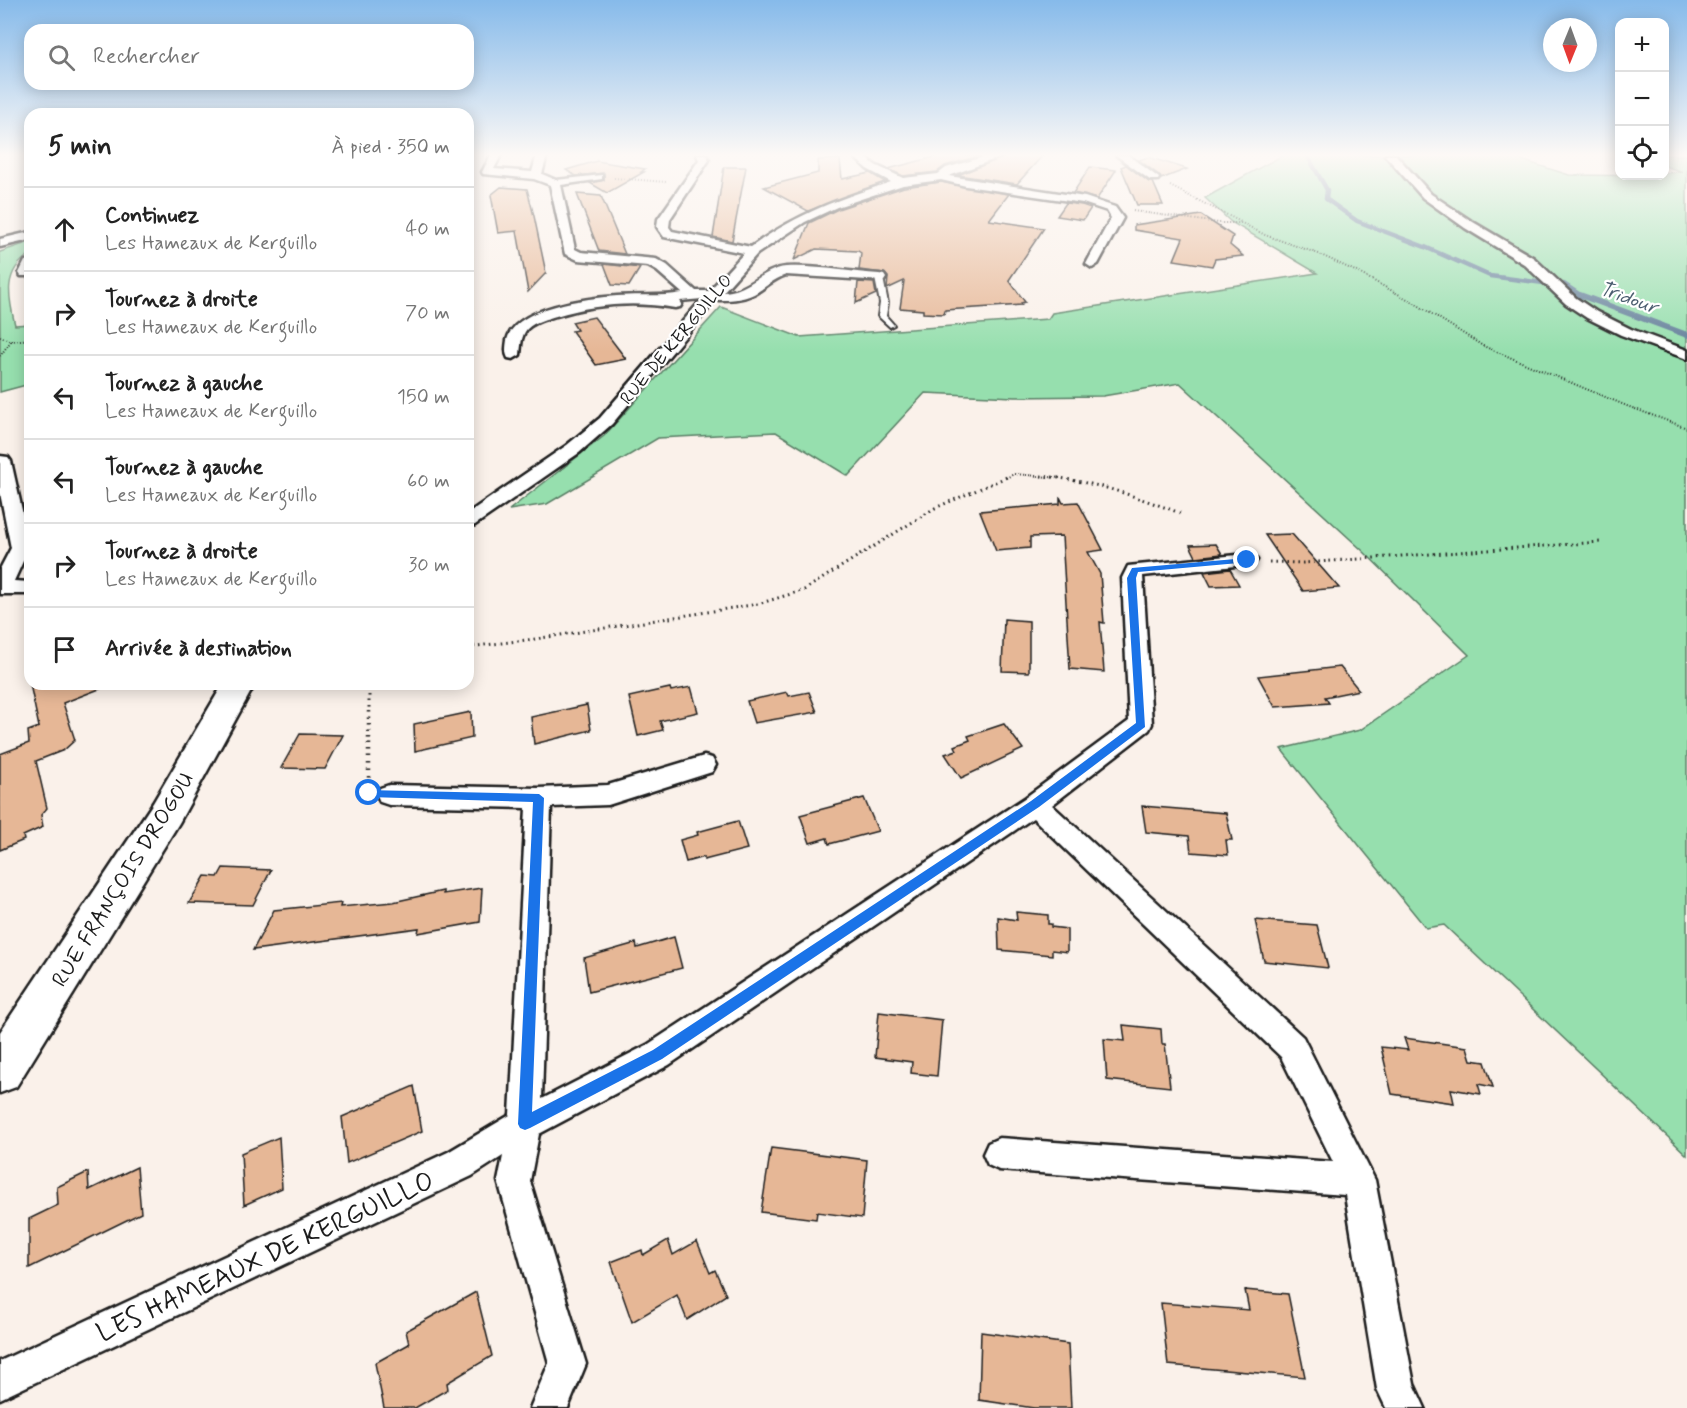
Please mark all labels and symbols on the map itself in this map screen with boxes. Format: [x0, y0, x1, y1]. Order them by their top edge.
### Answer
north arrow [1543, 18, 1597, 72]
street label: RUE DE KERGUILLO [615, 269, 739, 410]
water label: Tridour [1596, 275, 1664, 322]
route end [1233, 546, 1259, 572]
street label: RUE FRANÇOIS DROGOU [46, 768, 201, 993]
route start [355, 779, 381, 805]
street label: LES HAMEAUX DE KERGUILLO [91, 1164, 440, 1351]

